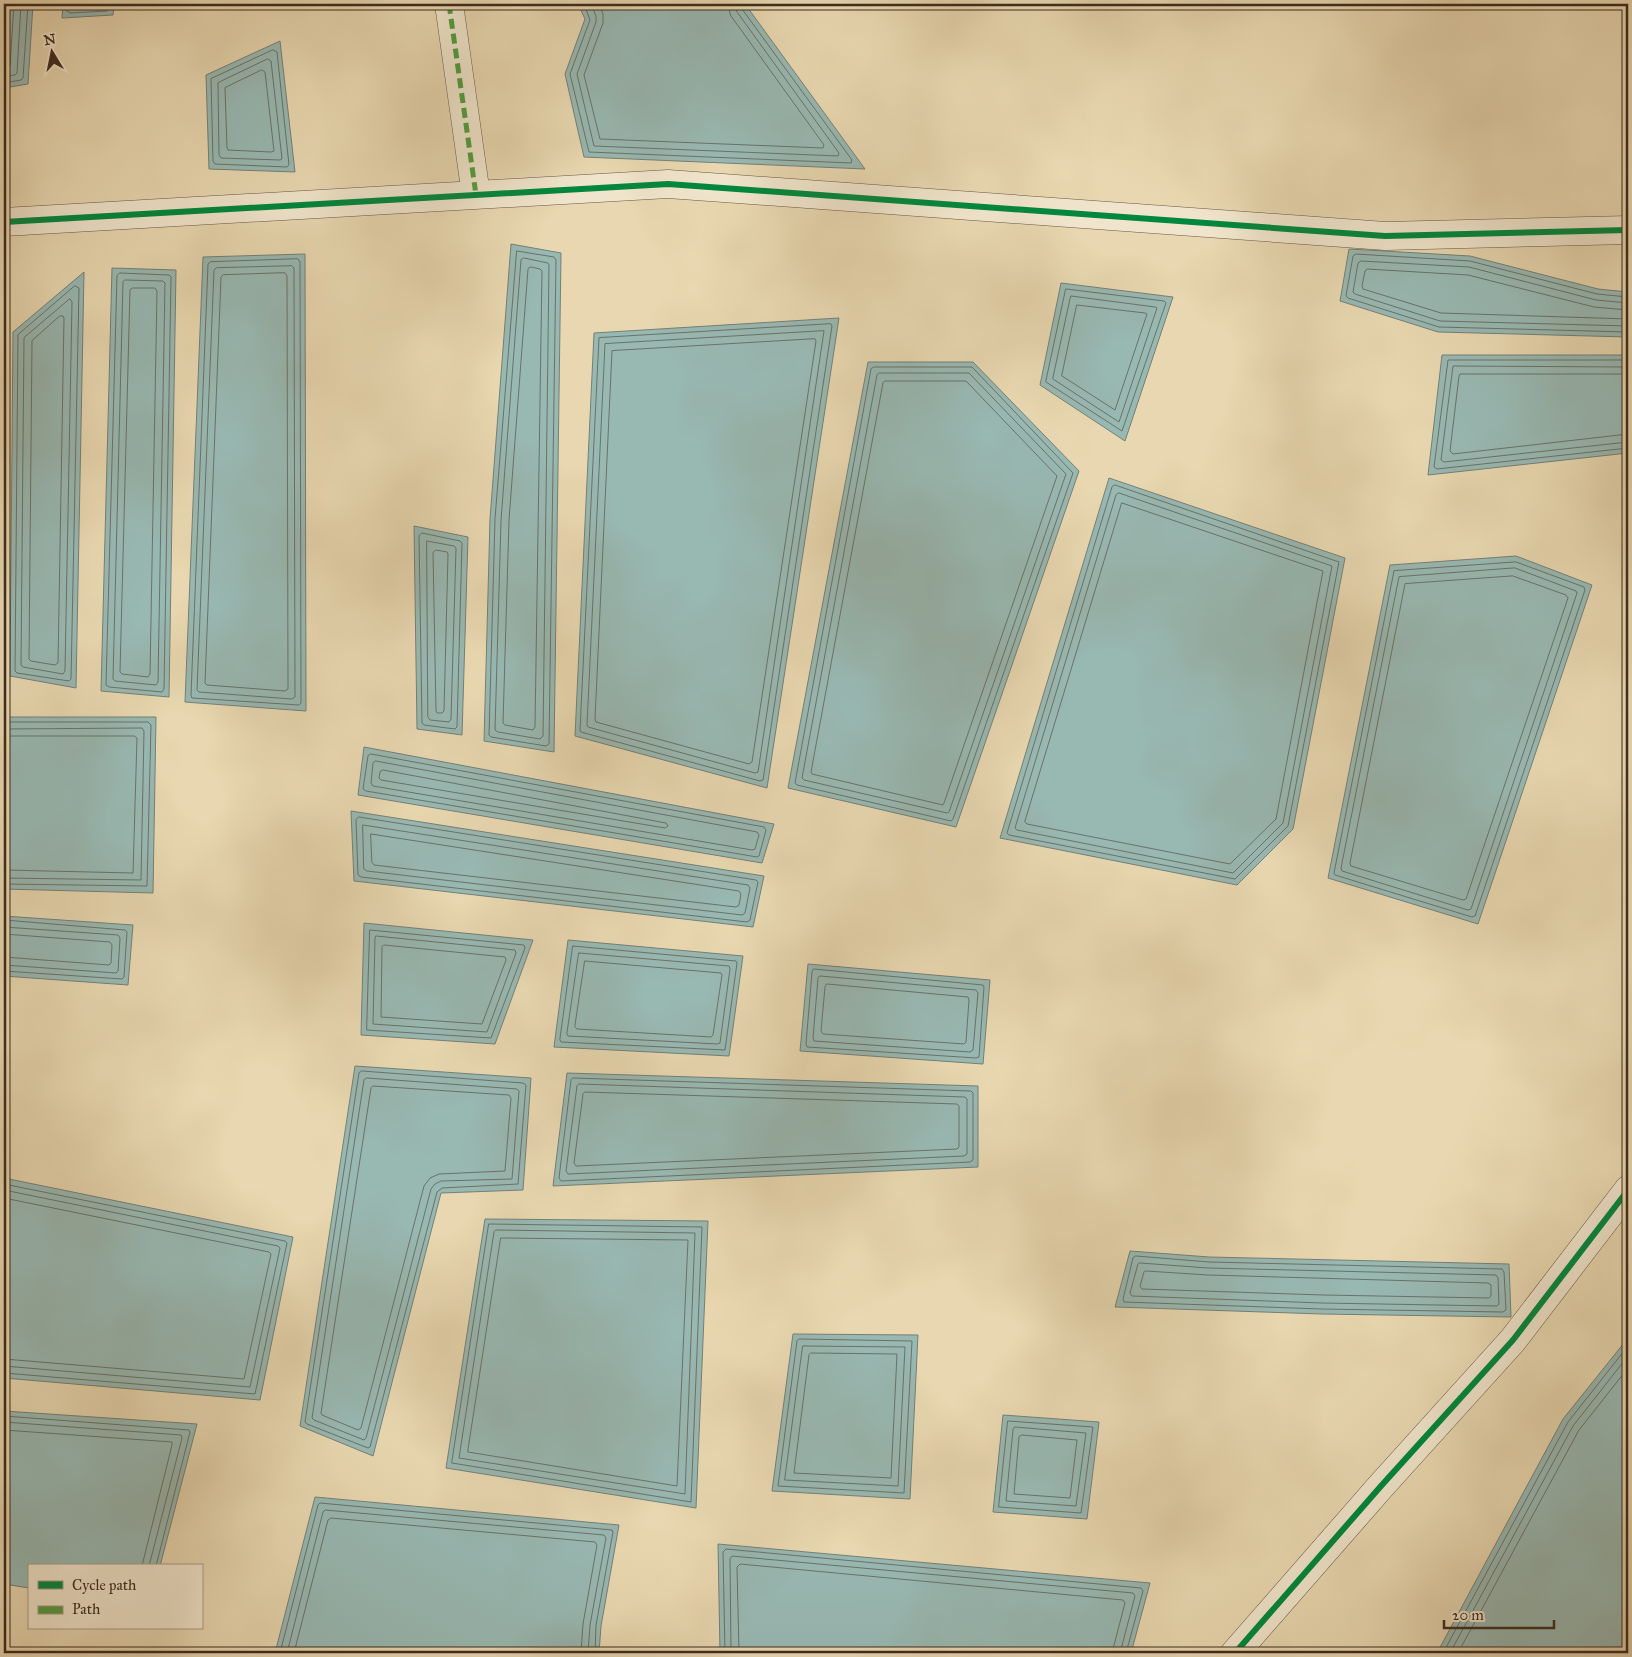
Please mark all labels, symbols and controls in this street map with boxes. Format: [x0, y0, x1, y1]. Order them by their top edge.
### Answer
north arrow [28, 28, 78, 78]
text: N [43, 30, 57, 49]
legend [28, 1564, 202, 1630]
text: Cycle path [72, 1576, 137, 1594]
scale bar [1444, 1597, 1554, 1629]
text: Path [72, 1600, 101, 1618]
text: 20 m [1452, 1606, 1484, 1624]

